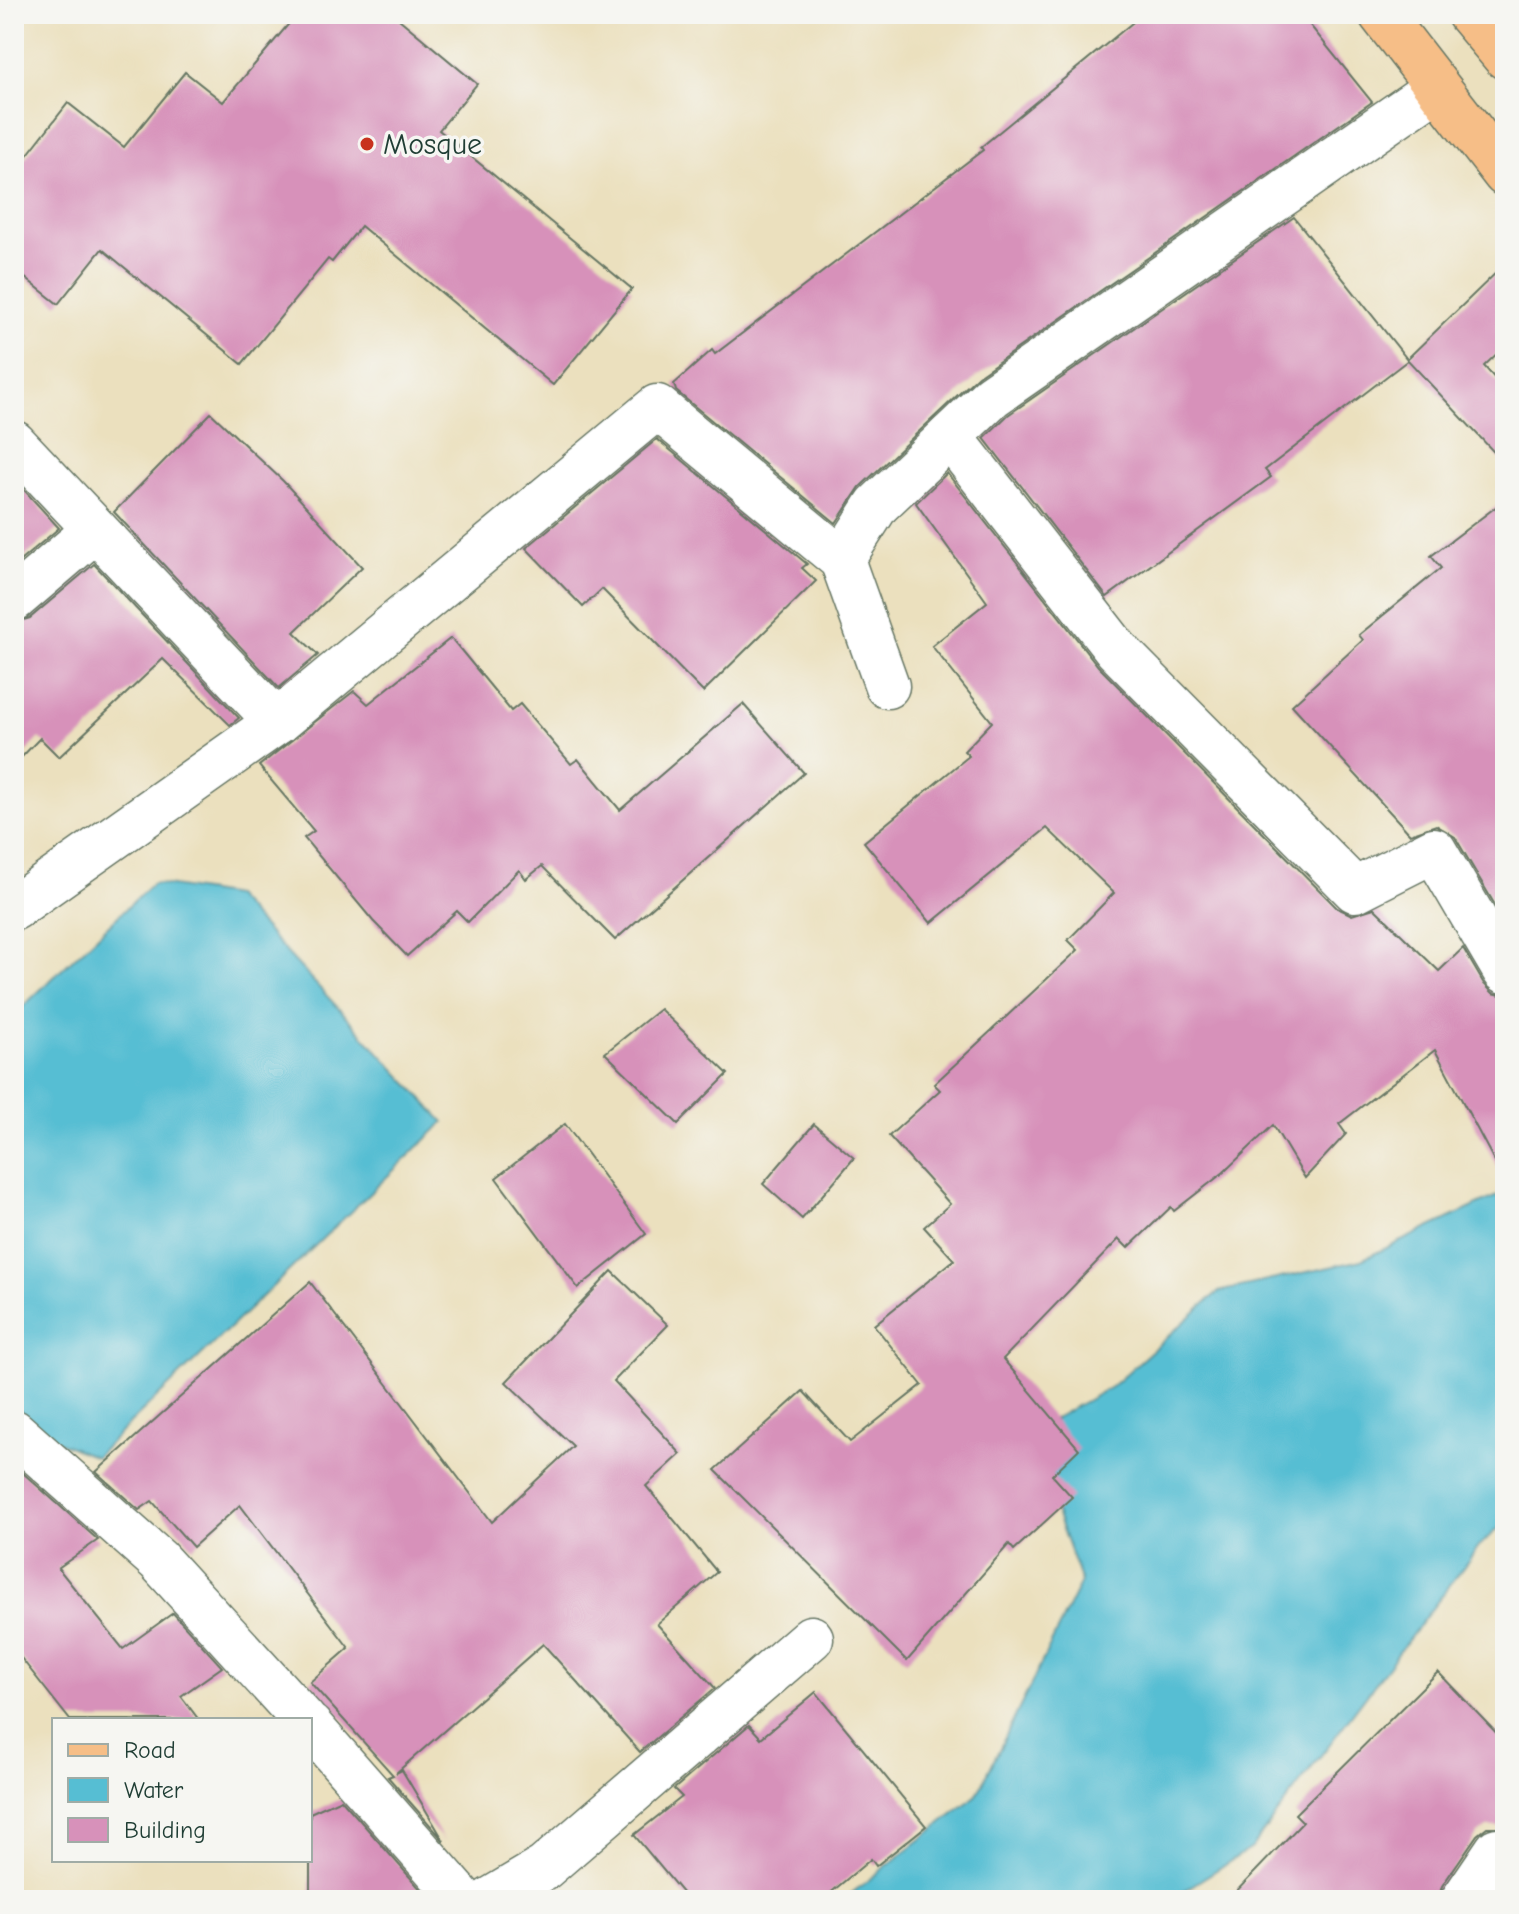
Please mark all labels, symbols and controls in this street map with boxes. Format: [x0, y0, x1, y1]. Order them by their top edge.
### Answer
place label: Mosque [383, 127, 482, 162]
marker: Mosque [358, 135, 376, 153]
legend [52, 1718, 312, 1862]
text: Road [124, 1736, 176, 1764]
text: Water [124, 1776, 184, 1804]
text: Building [124, 1816, 206, 1844]

